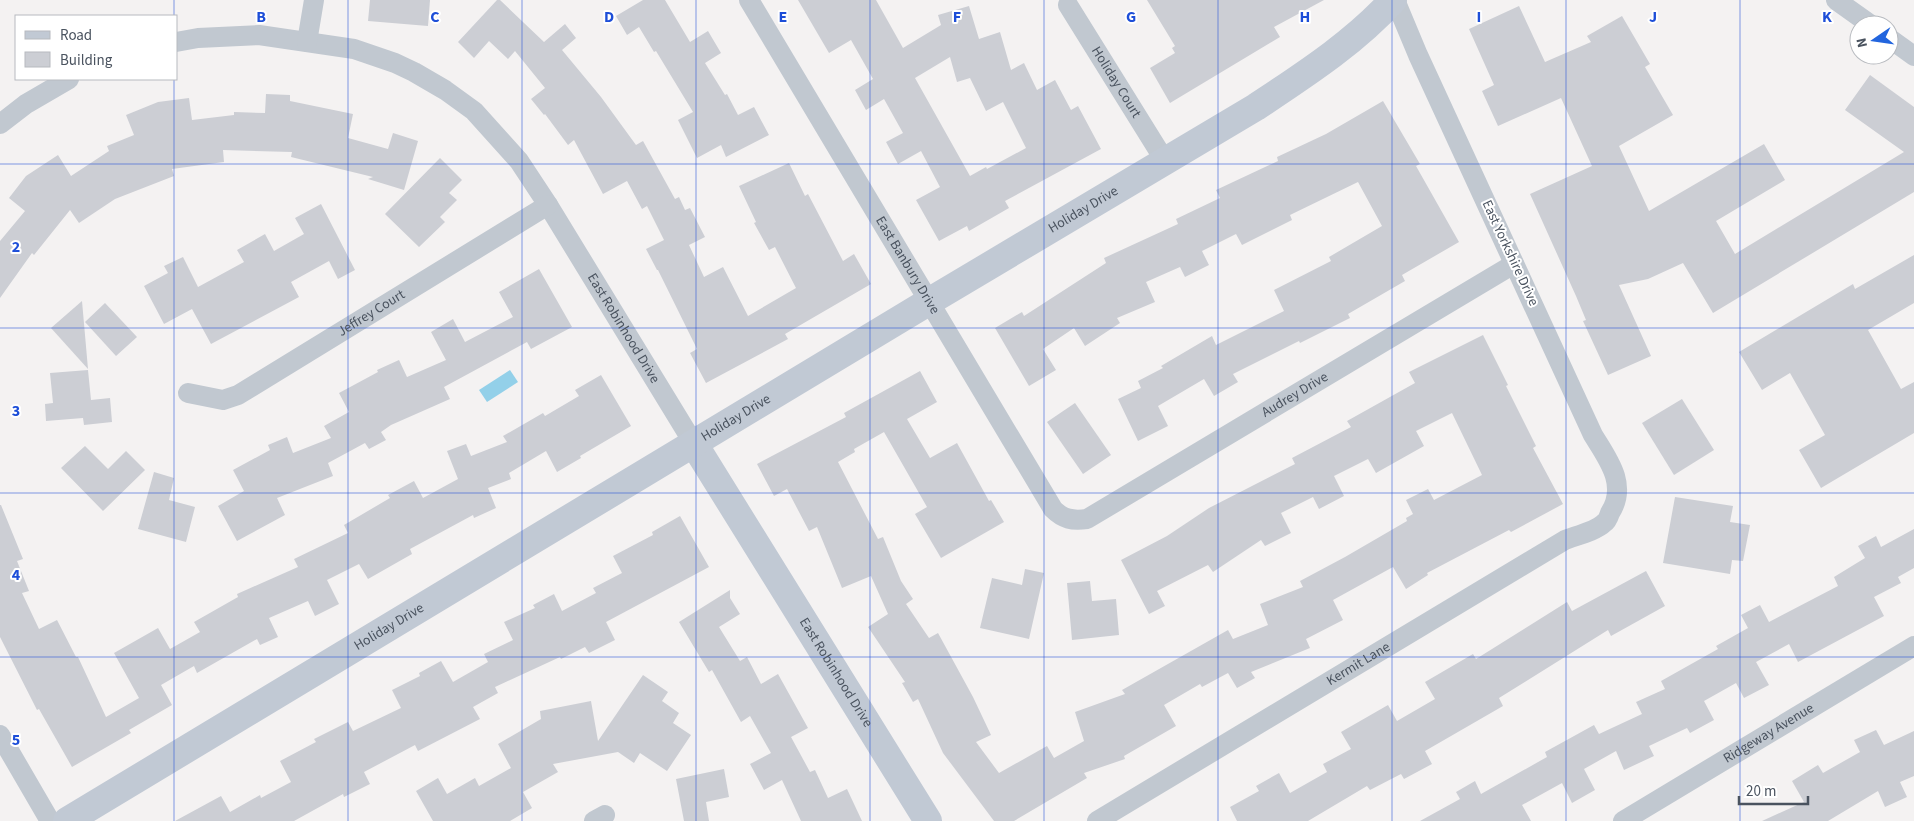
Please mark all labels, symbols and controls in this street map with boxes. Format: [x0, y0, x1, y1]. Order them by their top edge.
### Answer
text: B [256, 6, 266, 28]
text: C [430, 6, 440, 28]
text: D [604, 6, 614, 28]
text: E [779, 6, 787, 28]
text: F [953, 6, 961, 28]
text: G [1126, 6, 1136, 28]
text: H [1300, 6, 1310, 28]
text: I [1477, 6, 1481, 28]
text: J [1649, 6, 1657, 28]
text: K [1822, 6, 1832, 28]
legend [15, 15, 178, 80]
north arrow [1849, 15, 1899, 65]
text: Road [60, 25, 92, 46]
text: N [1852, 36, 1873, 49]
street label: Holiday Court [1086, 43, 1146, 122]
text: Building [60, 50, 113, 71]
street label: Holiday Drive [1045, 181, 1122, 238]
street label: East Yorkshire Drive [1477, 197, 1543, 309]
street label: East Banbury Drive [870, 213, 944, 318]
text: 2 [12, 236, 20, 258]
street label: East Robinhood Drive [582, 270, 665, 387]
street label: Jeffrey Court [334, 285, 409, 342]
street label: Audrey Drive [1258, 367, 1332, 423]
street label: Holiday Drive [697, 389, 775, 447]
text: 3 [12, 400, 20, 422]
text: 4 [12, 564, 21, 586]
street label: Holiday Drive [350, 598, 428, 656]
street label: East Robinhood Drive [794, 614, 878, 731]
street label: Kermit Lane [1323, 637, 1394, 691]
street label: Ridgeway Avenue [1720, 698, 1818, 768]
text: 5 [12, 729, 20, 751]
scale bar [1739, 774, 1808, 806]
text: 20 m [1746, 781, 1776, 802]

